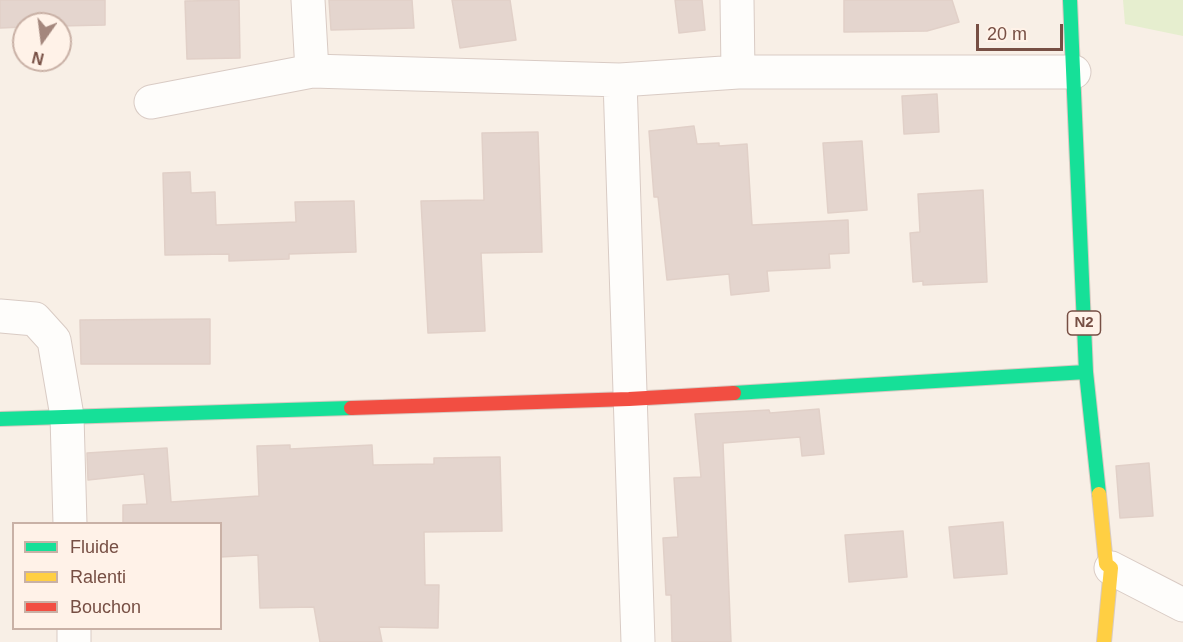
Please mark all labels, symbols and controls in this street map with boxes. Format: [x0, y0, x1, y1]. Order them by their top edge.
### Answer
north arrow [12, 12, 72, 72]
scale bar [979, 12, 1066, 50]
text: 20 m [987, 24, 1027, 44]
text: N [30, 48, 46, 68]
road number: N2 [1068, 311, 1100, 335]
legend [12, 522, 222, 630]
text: Fluide [70, 537, 119, 557]
text: Ralenti [70, 567, 126, 587]
text: Bouchon [70, 597, 141, 617]

